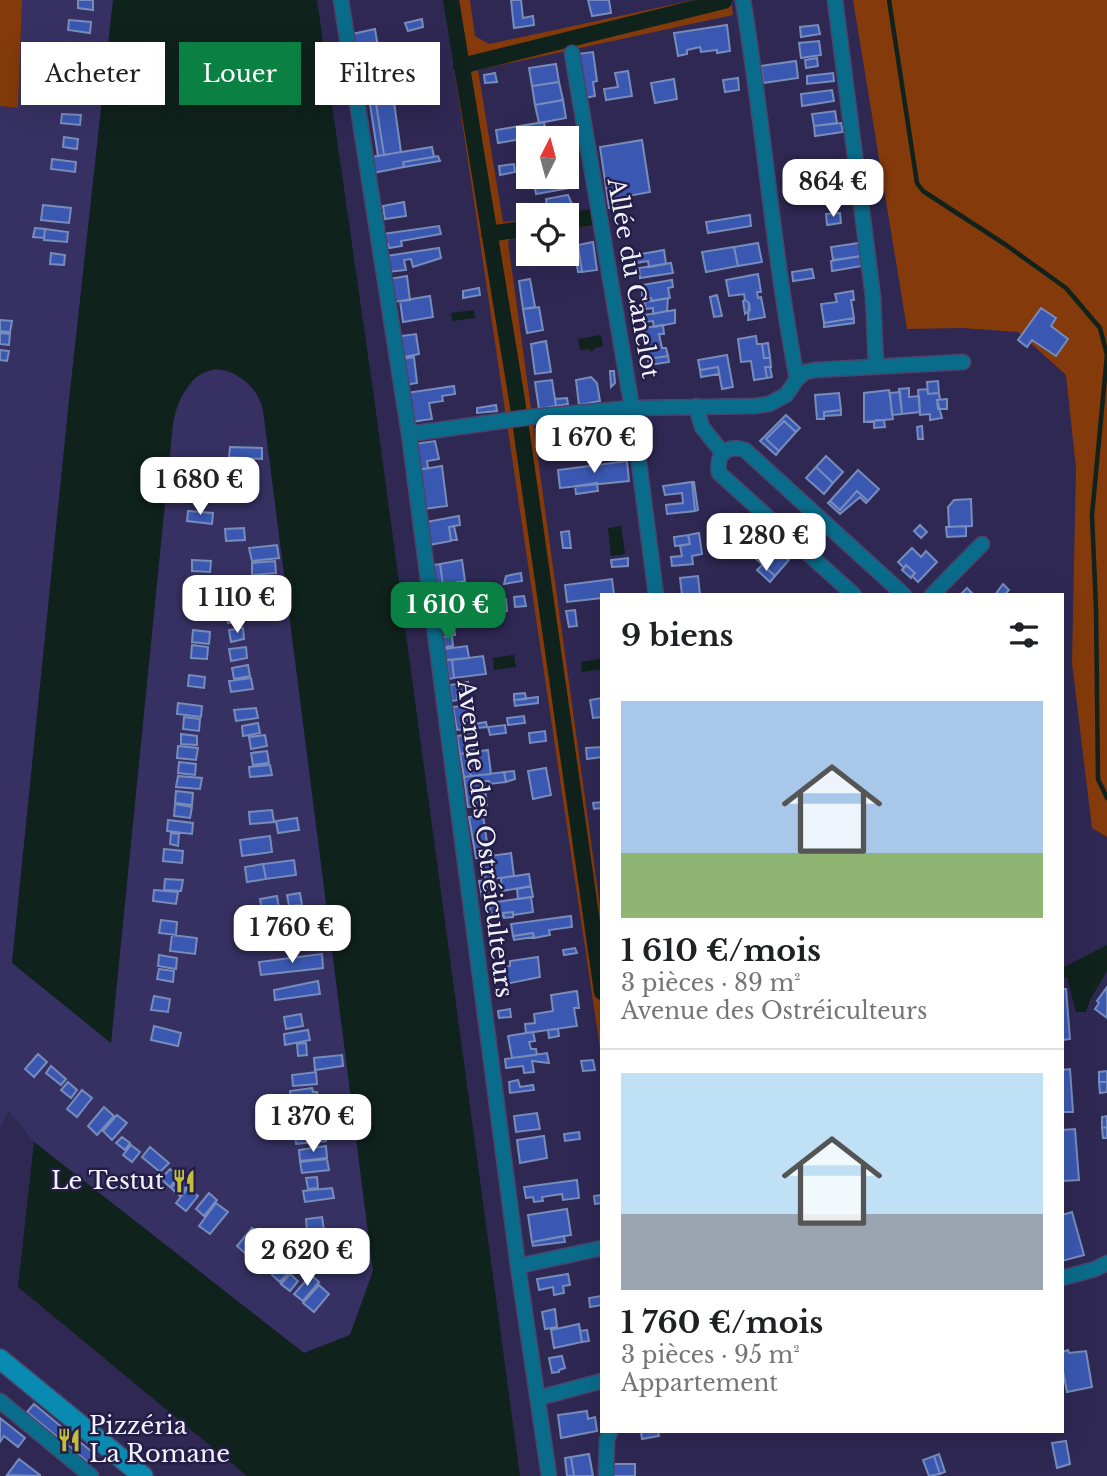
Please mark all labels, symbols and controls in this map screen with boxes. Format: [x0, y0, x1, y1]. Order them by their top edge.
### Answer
chip: Acheter [21, 42, 165, 105]
chip: Louer [179, 42, 301, 105]
chip: Filtres [315, 42, 440, 105]
north arrow [516, 126, 579, 189]
map controls [516, 126, 579, 266]
pin: 864 € [784, 160, 882, 219]
text: 864 € [798, 168, 868, 196]
street label: Allée du Canelot [601, 174, 665, 380]
button: locate [516, 203, 579, 266]
pin: 1 670 € [529, 416, 659, 475]
text: 1 670 € [552, 424, 636, 452]
pin: 1 680 € [135, 458, 265, 517]
text: 1 680 € [156, 466, 244, 494]
pin: 1 280 € [701, 514, 831, 573]
text: 1 280 € [723, 522, 809, 550]
pin: 1 110 € [172, 576, 302, 635]
pin: 1 610 € [383, 582, 513, 642]
text: 1 110 € [198, 584, 276, 612]
text: 1 610 € [407, 591, 489, 619]
icon: filters [1005, 616, 1043, 654]
text: 9 biens [621, 617, 734, 654]
street label: Avenue des Ostréiculteurs [452, 678, 519, 999]
icon: home [769, 746, 895, 872]
pin: 1 760 € [227, 906, 357, 965]
text: 1 760 € [250, 914, 334, 942]
text: 1 610 €/mois [621, 932, 821, 969]
text: 3 pièces · 89 m² [621, 969, 801, 997]
text: Avenue des Ostréiculteurs [621, 997, 927, 1025]
pin: 1 370 € [248, 1094, 378, 1154]
text: 1 370 € [271, 1103, 355, 1131]
icon: home [769, 1118, 895, 1244]
place label: Le Testut [51, 1166, 164, 1195]
restaurant icon: Le Testut [170, 1167, 198, 1195]
pin: 2 620 € [242, 1228, 372, 1288]
text: 2 620 € [261, 1237, 353, 1265]
text: 1 760 €/mois [621, 1304, 823, 1341]
text: 3 pièces · 95 m² [621, 1341, 800, 1369]
text: Appartement [621, 1369, 778, 1397]
place label: Pizzéria La Romane [89, 1411, 230, 1468]
restaurant icon: Pizzéria La Romane [55, 1426, 83, 1454]

